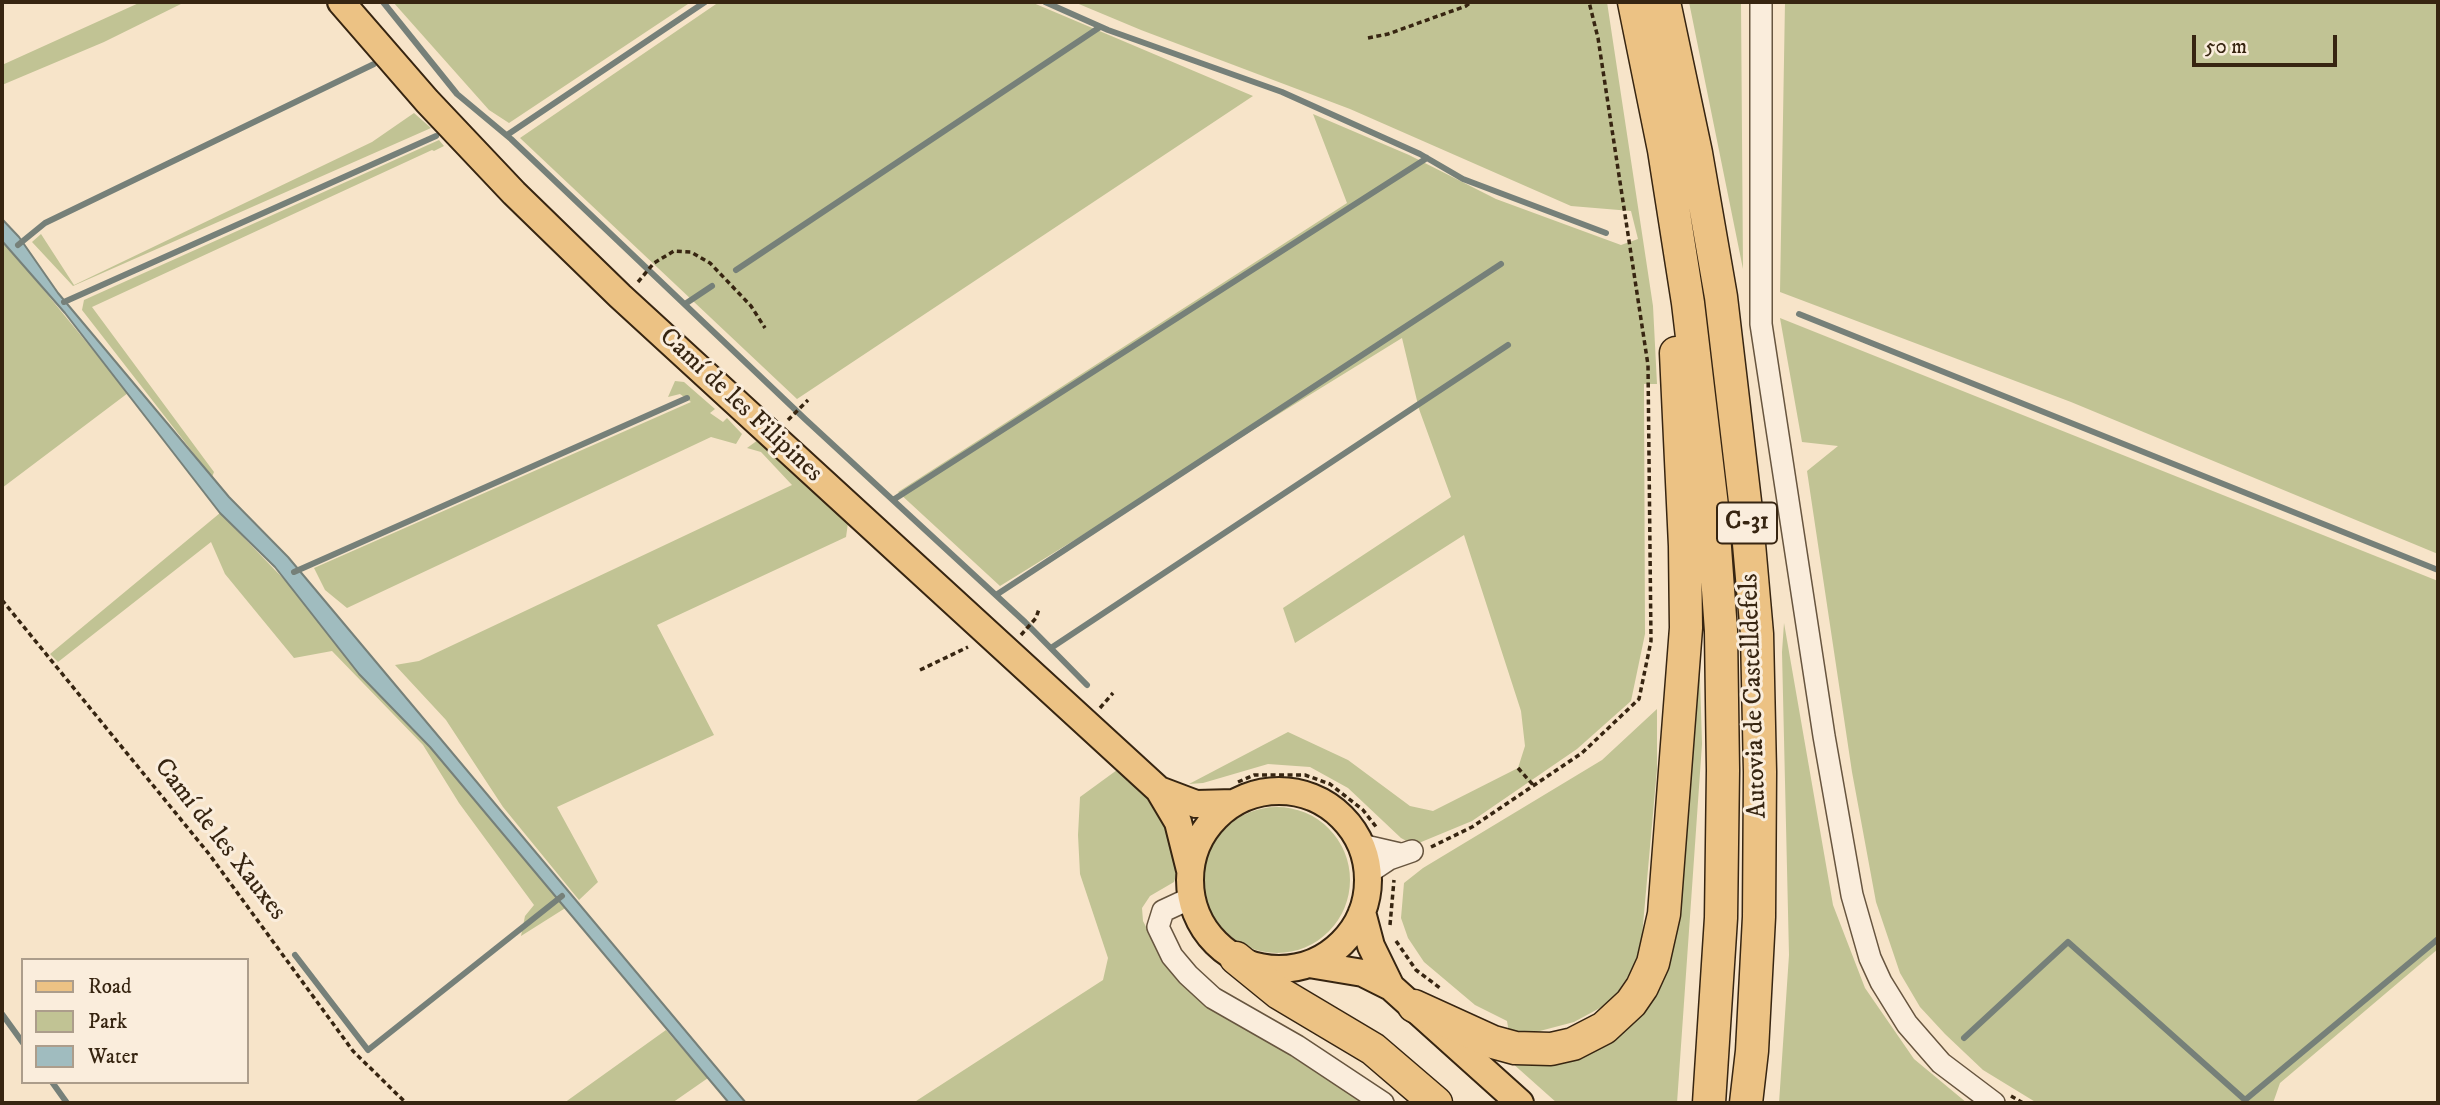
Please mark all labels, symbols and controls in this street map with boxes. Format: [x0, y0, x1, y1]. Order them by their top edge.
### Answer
scale bar [2195, 21, 2340, 65]
text: 50 m [2205, 34, 2247, 60]
street label: Camí de les Filipines [652, 322, 828, 490]
road number: C-31 [1717, 502, 1777, 544]
street label: Autovia de Castelldefels [1735, 573, 1775, 819]
street label: Camí de les Xauxes [146, 753, 292, 927]
legend [21, 958, 248, 1084]
text: Road [88, 974, 132, 1000]
text: Park [88, 1009, 127, 1035]
text: Water [88, 1044, 138, 1070]

